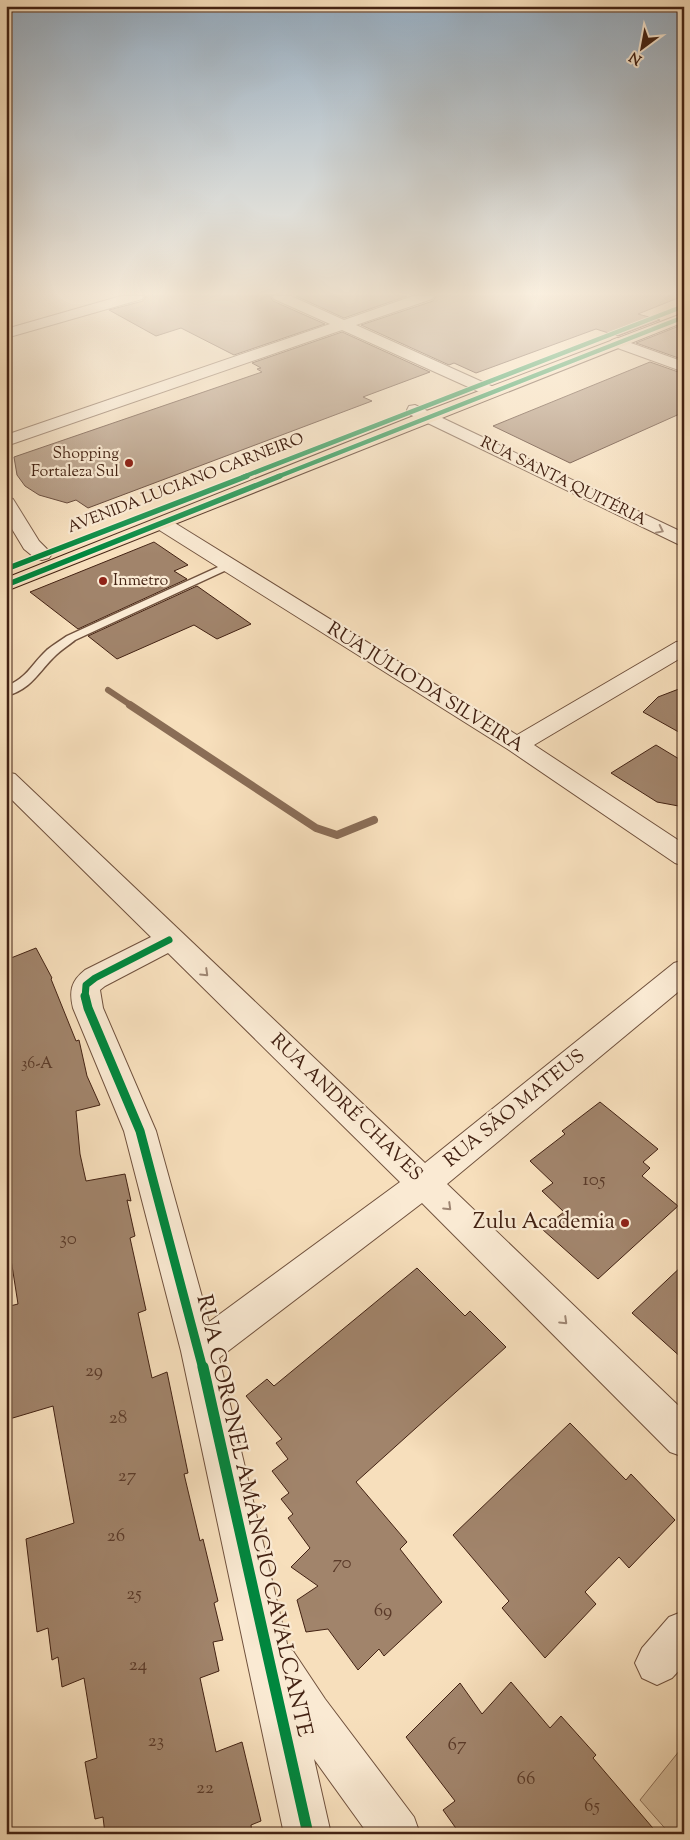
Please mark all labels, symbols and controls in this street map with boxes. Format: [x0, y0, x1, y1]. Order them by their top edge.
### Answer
north arrow [618, 22, 668, 72]
text: N [626, 46, 646, 69]
street label: AVENIDA LUCIANO CARNEIRO [64, 428, 308, 540]
street label: RUA SANTA QUITÉRIA [476, 432, 650, 532]
place label: Shopping Fortaleza Sul [31, 443, 120, 484]
marker: Shopping Fortaleza Sul [123, 457, 135, 469]
one-way arrow [655, 524, 664, 534]
place label: Inmetro [113, 570, 169, 593]
marker: Inmetro [97, 575, 109, 587]
street label: RUA JÚLIO DA SILVEIRA [321, 616, 529, 760]
one-way arrow [199, 967, 208, 976]
street label: RUA ANDRÉ CHAVES [264, 1028, 428, 1188]
street label: RUA SÃO MATEUS [439, 1044, 591, 1174]
house number: 36-A [21, 1053, 53, 1076]
house number: 105 [583, 1167, 606, 1194]
one-way arrow [442, 1201, 451, 1210]
place label: Zulu Academia [473, 1207, 615, 1239]
marker: Zulu Academia [619, 1217, 631, 1229]
house number: 30 [59, 1226, 77, 1253]
street label: RUA CORONEL AMÂNCIO CAVALCANTE [186, 1292, 320, 1740]
one-way arrow [558, 1315, 567, 1324]
house number: 29 [85, 1358, 103, 1385]
house number: 28 [109, 1405, 127, 1432]
house number: 27 [118, 1463, 137, 1490]
house number: 26 [107, 1523, 125, 1550]
house number: 70 [332, 1550, 352, 1577]
house number: 25 [126, 1581, 142, 1608]
house number: 69 [374, 1598, 392, 1625]
house number: 24 [129, 1652, 148, 1679]
house number: 23 [148, 1728, 164, 1755]
house number: 67 [448, 1732, 467, 1759]
house number: 66 [517, 1766, 535, 1793]
house number: 22 [196, 1775, 214, 1802]
house number: 65 [584, 1793, 600, 1820]

